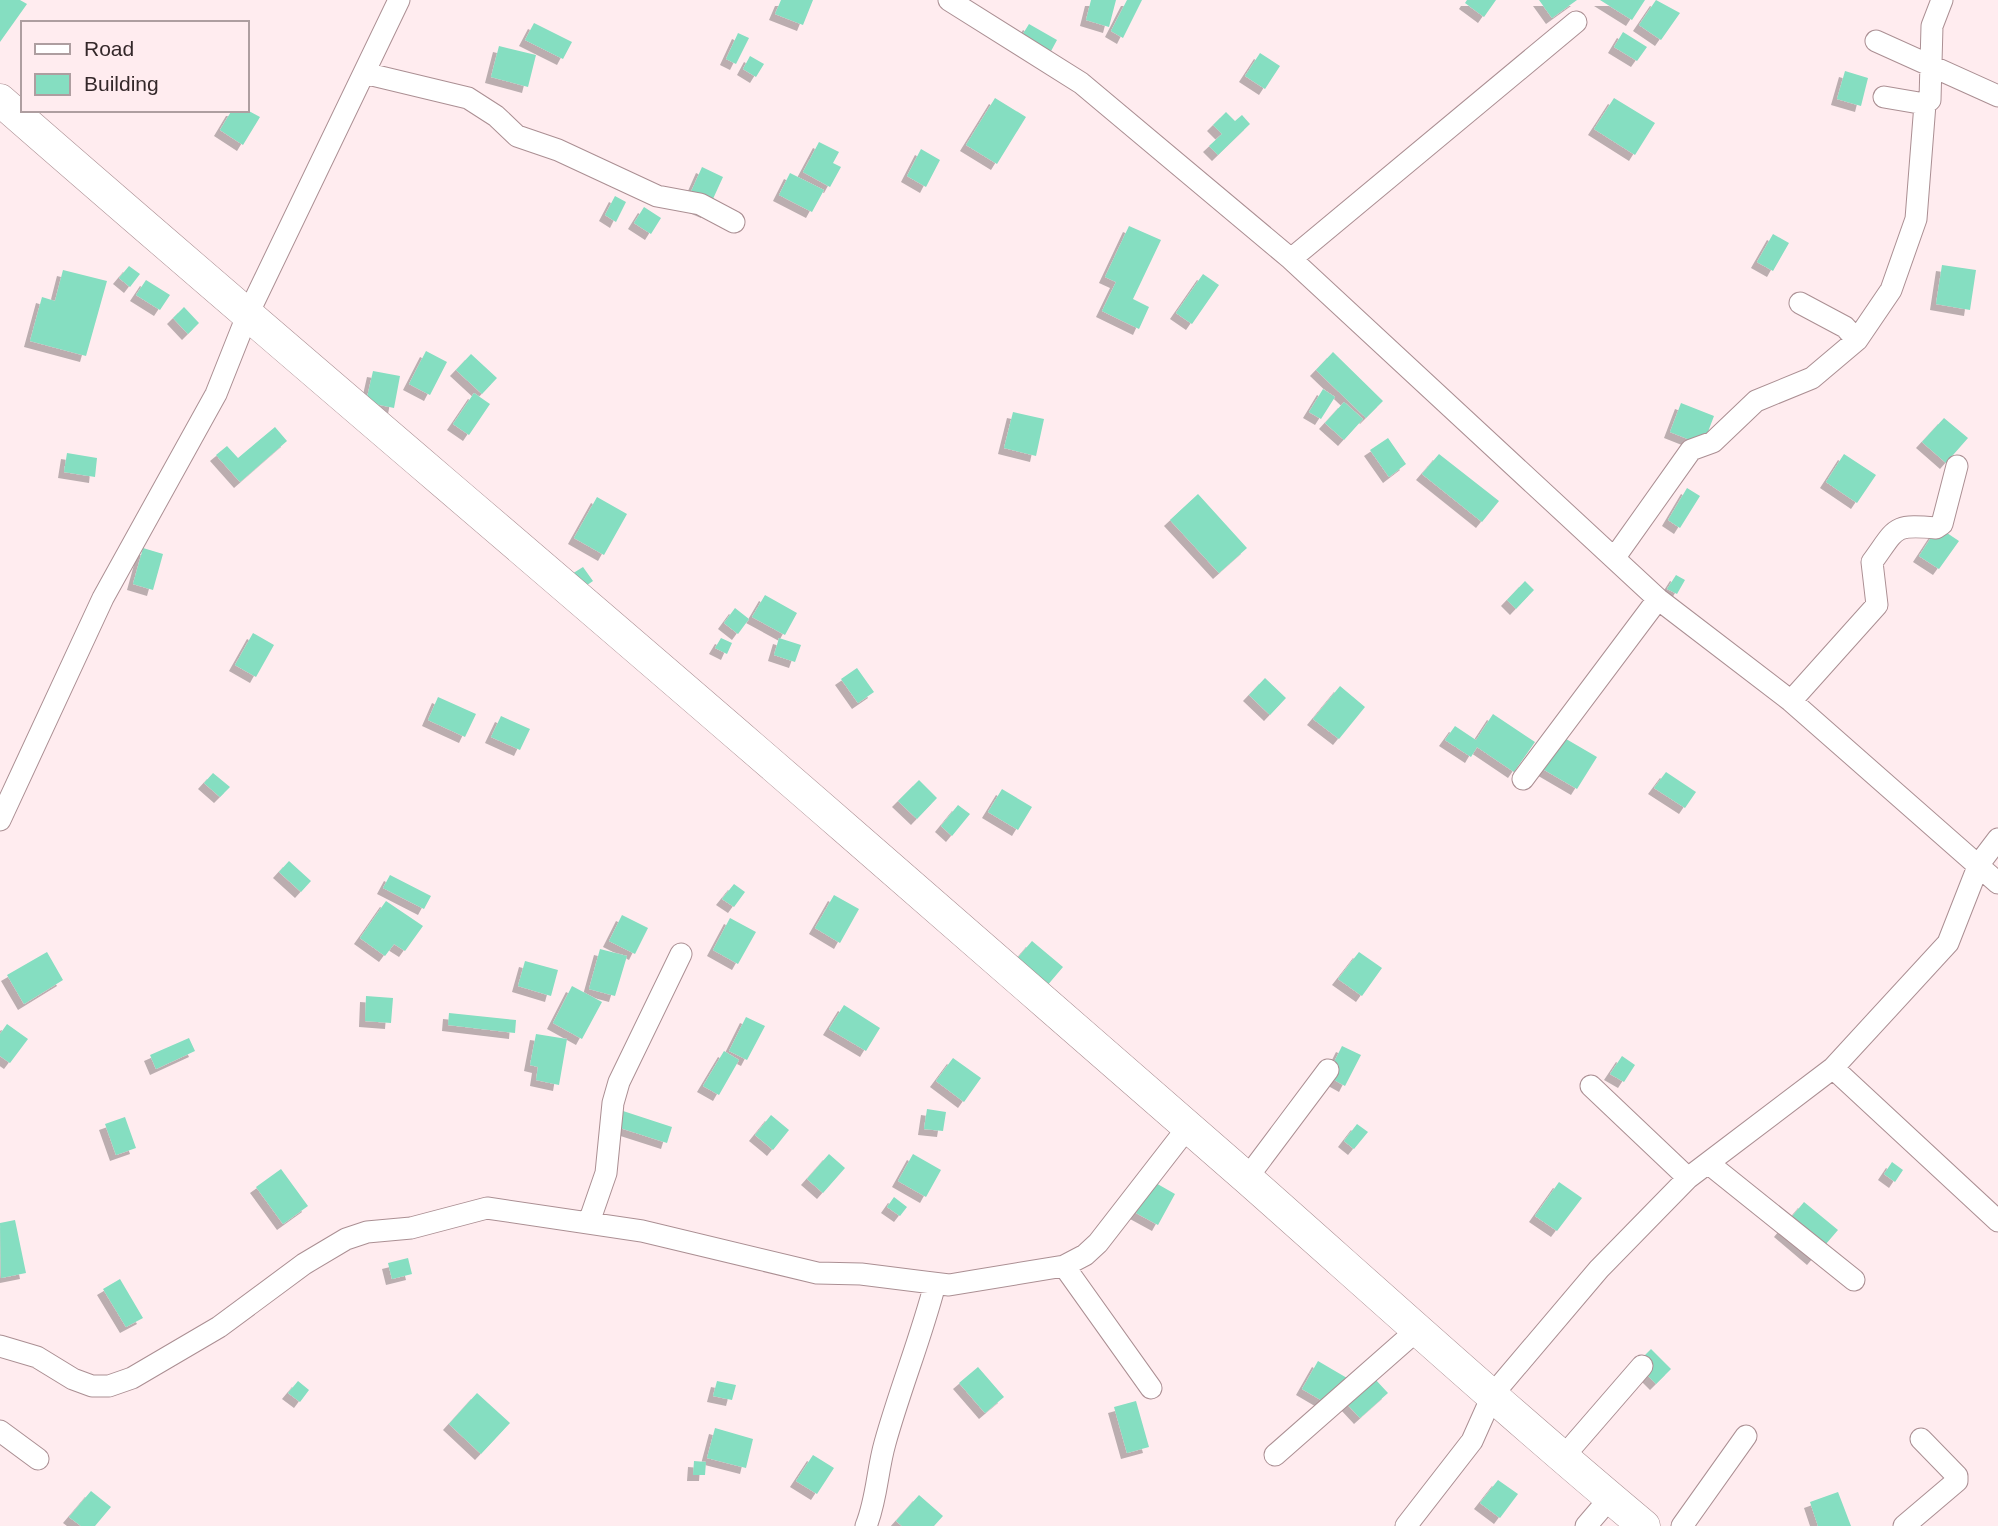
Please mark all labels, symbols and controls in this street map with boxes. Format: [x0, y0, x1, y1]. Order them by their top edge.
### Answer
legend [21, 21, 248, 112]
text: Road [84, 37, 134, 60]
text: Building [84, 72, 159, 95]

